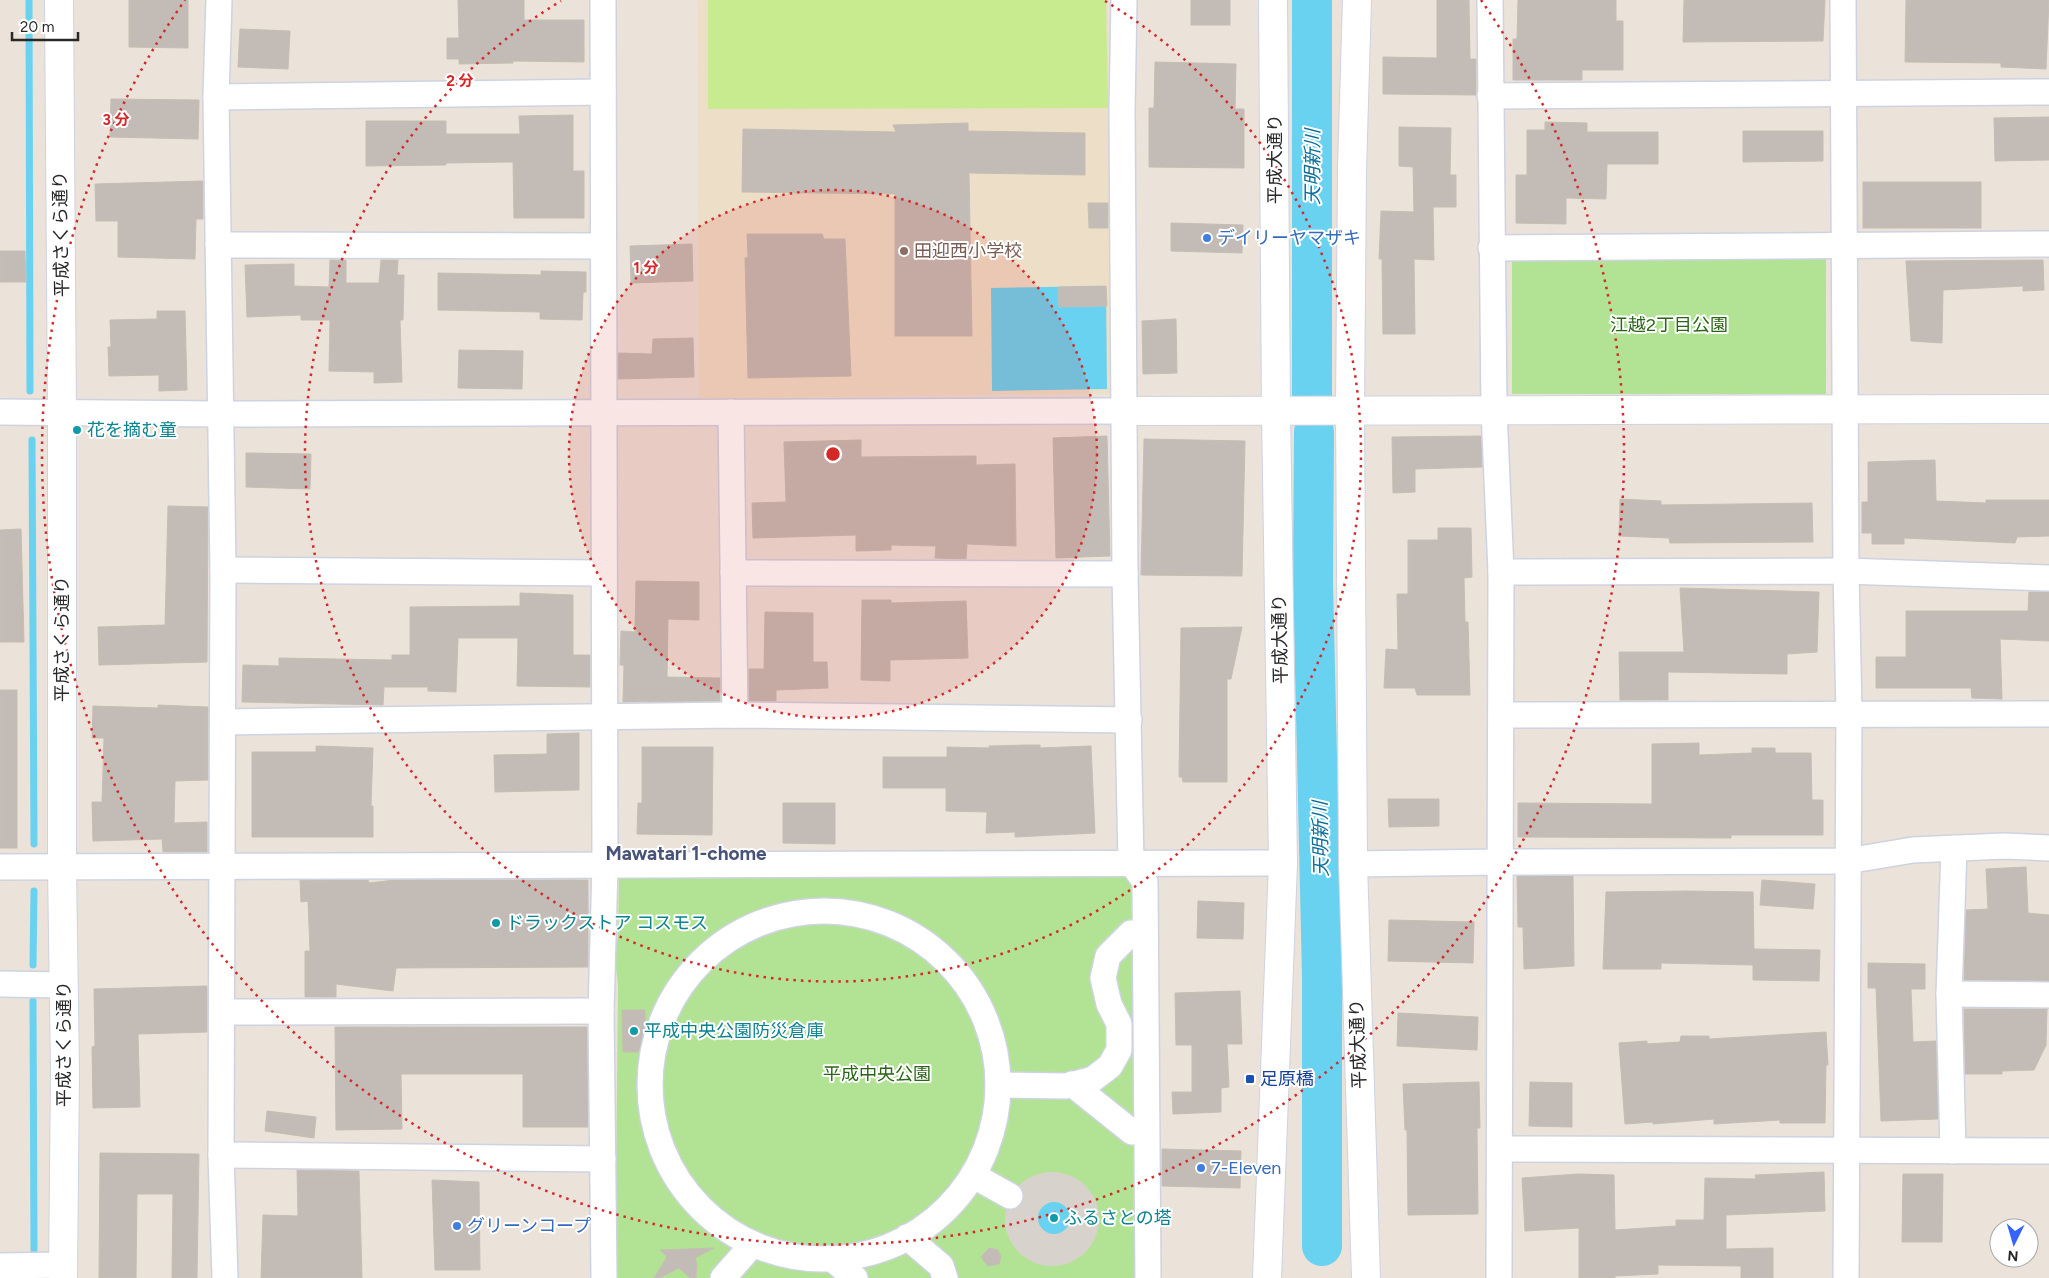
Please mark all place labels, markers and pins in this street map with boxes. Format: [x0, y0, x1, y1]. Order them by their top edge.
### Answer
place label: デイリーヤマザキ [1217, 227, 1361, 249]
marker: デイリーヤマザキ [1201, 232, 1213, 244]
place label: 田迎西小学校 [914, 240, 1022, 262]
marker: 田迎西小学校 [898, 245, 910, 257]
place label: 花を摘む童 [87, 419, 177, 441]
marker: 花を摘む童 [71, 424, 83, 436]
centre of rings [824, 445, 842, 463]
place label: ドラックストア コスモス [506, 912, 708, 934]
marker: ドラックストア コスモス [490, 917, 502, 929]
place label: 平成中央公園防災倉庫 [644, 1020, 824, 1042]
marker: 平成中央公園防災倉庫 [628, 1025, 640, 1037]
place label: 足原橋 [1260, 1068, 1314, 1090]
marker: 足原橋 [1244, 1073, 1256, 1085]
place label: 7-Eleven [1211, 1157, 1281, 1179]
marker: 7-Eleven [1195, 1162, 1207, 1174]
place label: ふるさとの塔 [1064, 1207, 1172, 1229]
marker: ふるさとの塔 [1048, 1212, 1060, 1224]
place label: グリーンコープ [467, 1215, 591, 1237]
marker: グリーンコープ [451, 1220, 463, 1232]

